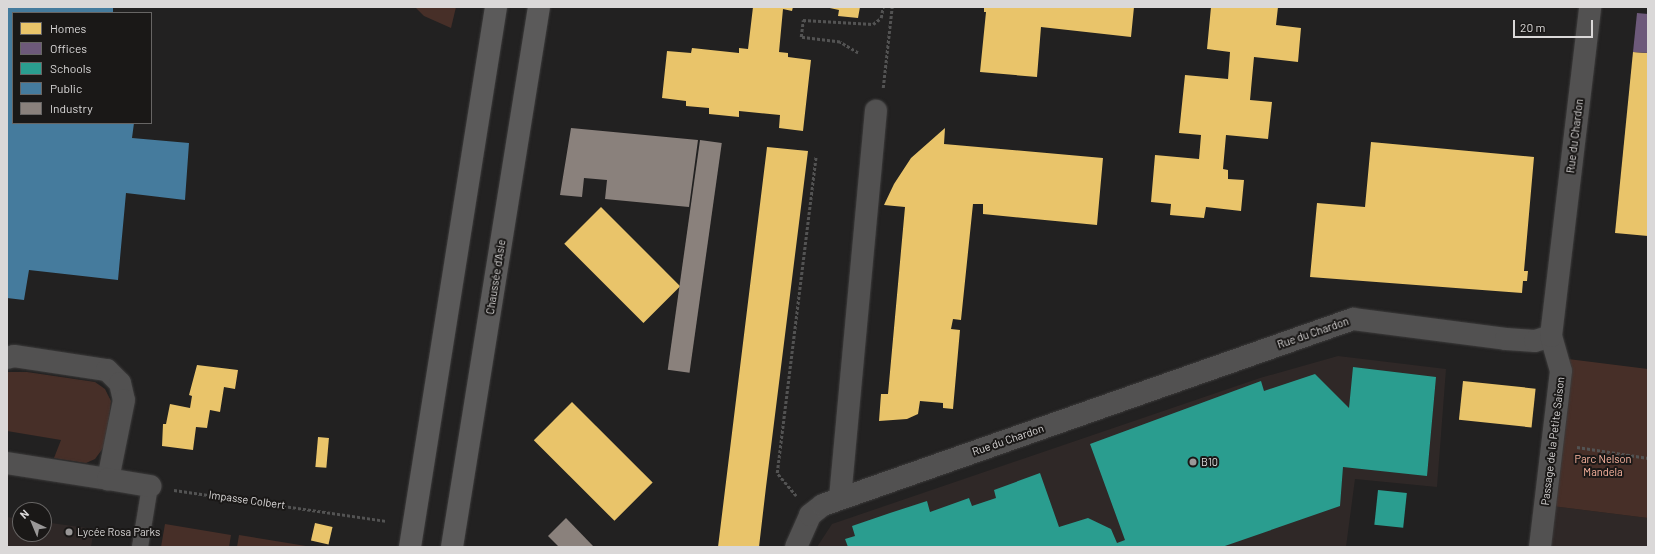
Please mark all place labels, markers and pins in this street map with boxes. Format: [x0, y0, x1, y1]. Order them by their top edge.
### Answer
place label: B10 [1201, 455, 1218, 469]
marker: B10 [1188, 457, 1198, 467]
place label: Lycée Rosa Parks [77, 525, 160, 539]
marker: Lycée Rosa Parks [64, 527, 74, 537]

